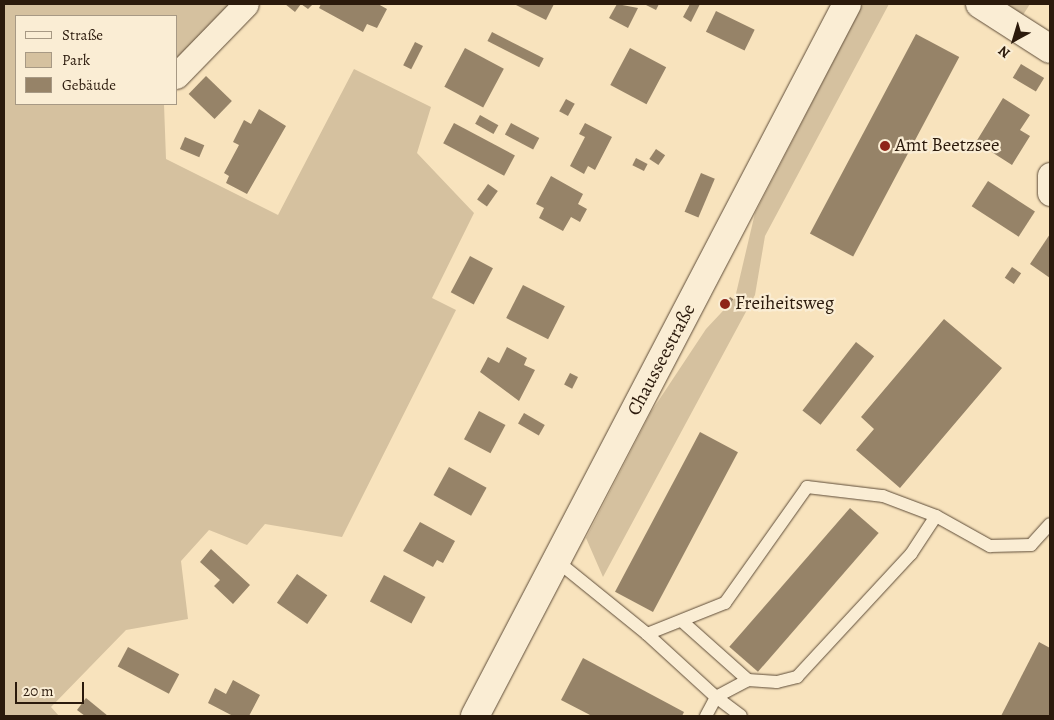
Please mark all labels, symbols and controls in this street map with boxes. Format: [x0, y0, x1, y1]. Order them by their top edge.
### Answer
legend [15, 15, 178, 105]
north arrow [989, 15, 1039, 65]
text: Straße [62, 25, 103, 45]
text: N [994, 41, 1014, 63]
text: Park [62, 50, 90, 70]
text: Gebäude [62, 75, 116, 95]
place label: Amt Beetzsee [895, 135, 999, 157]
marker: Amt Beetzsee [879, 140, 891, 152]
place label: Freiheitsweg [735, 293, 834, 315]
marker: Freiheitsweg [719, 298, 731, 310]
street label: Chausseestraße [623, 300, 701, 420]
scale bar [18, 672, 86, 704]
text: 20 m [23, 681, 54, 701]

